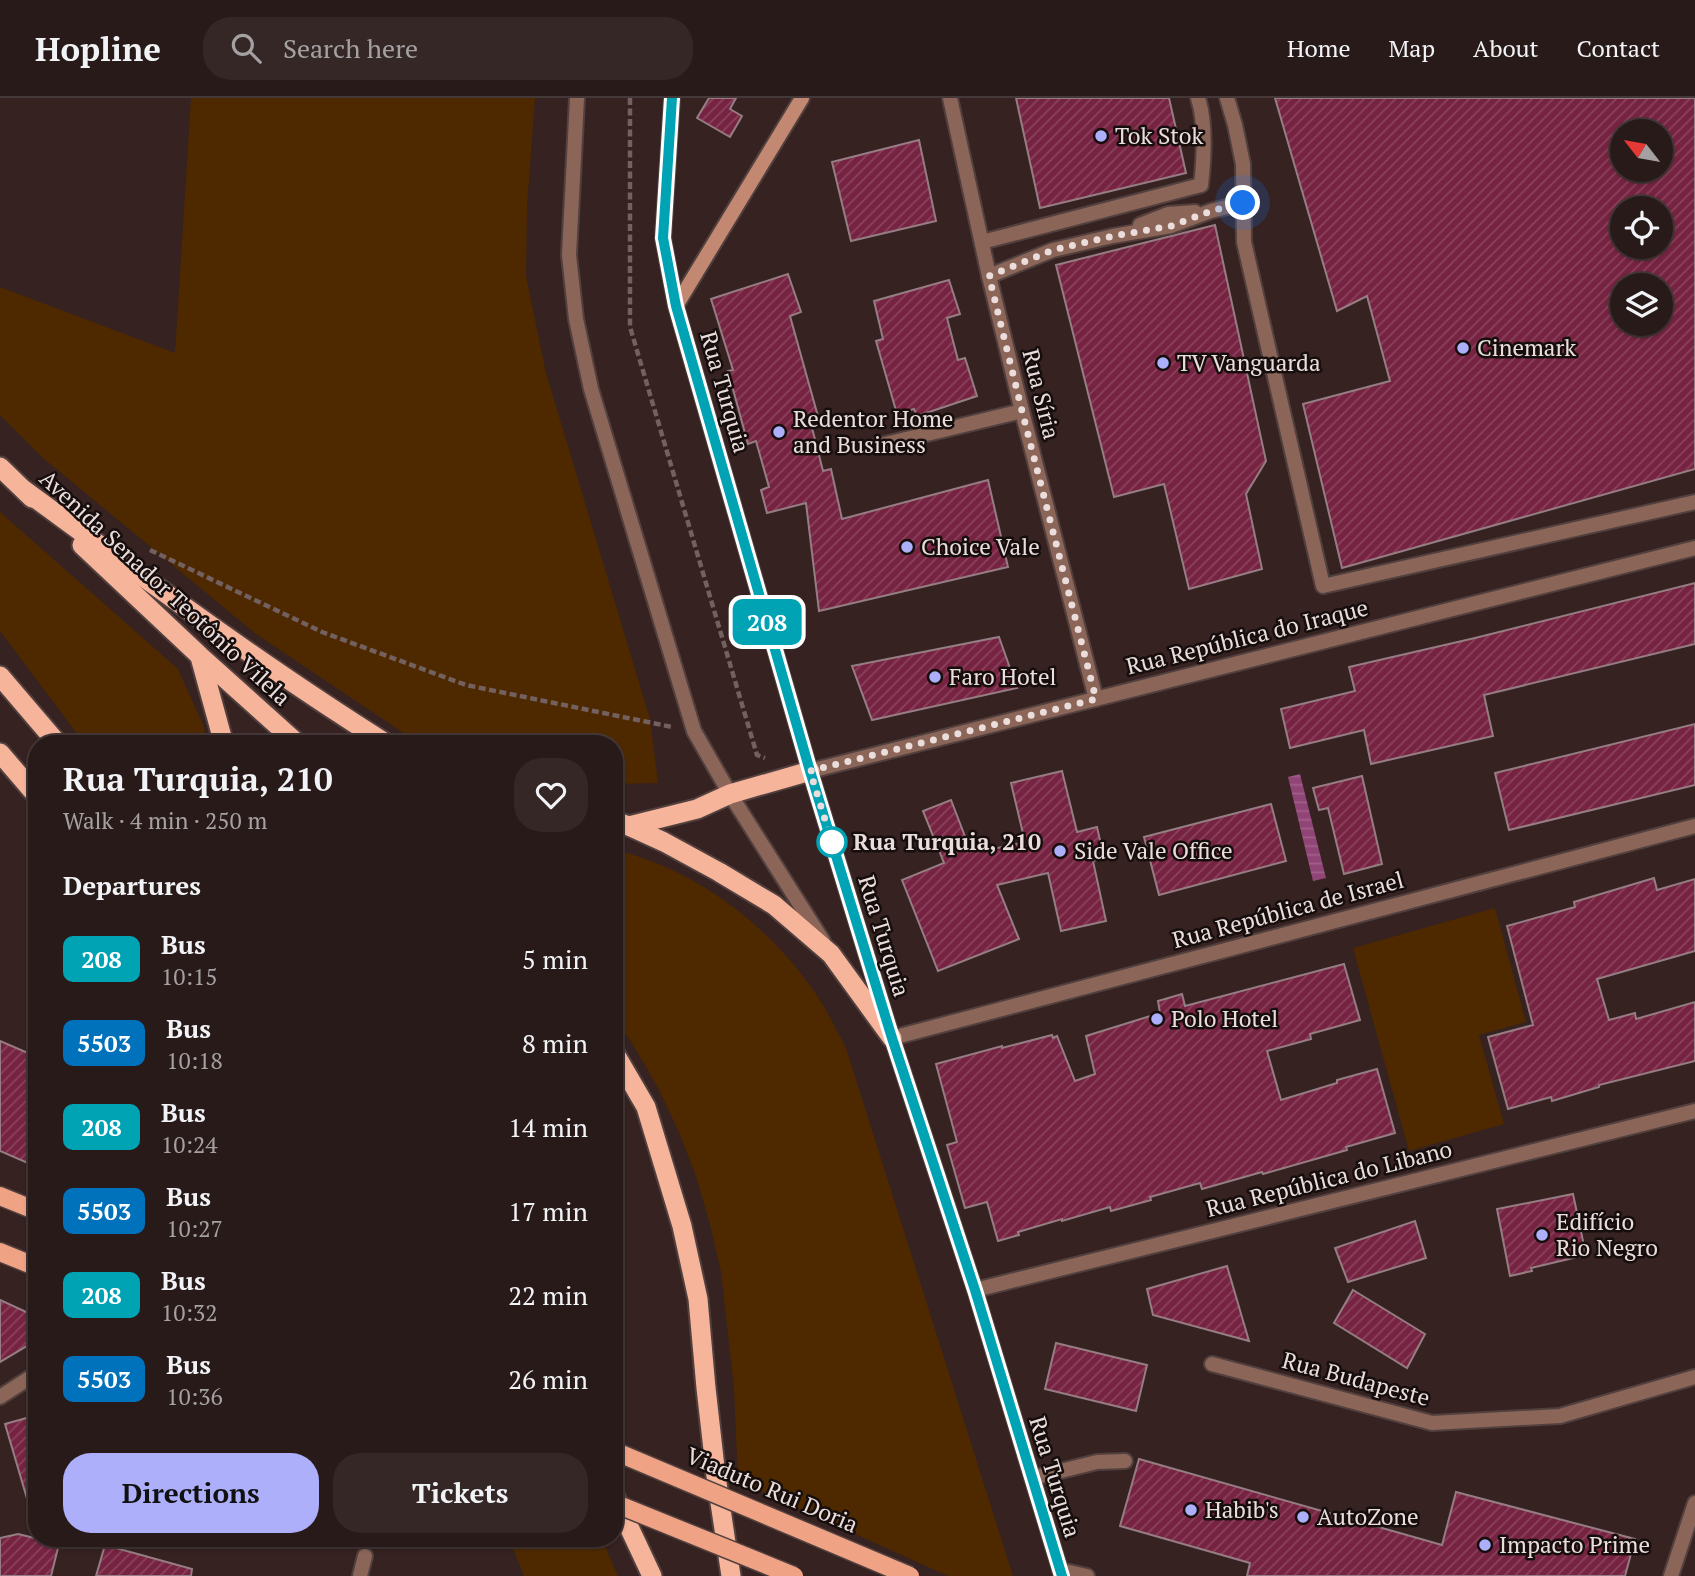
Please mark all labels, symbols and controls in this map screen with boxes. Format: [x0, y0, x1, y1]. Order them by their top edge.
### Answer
search box [203, 17, 693, 80]
text: Hopline [35, 27, 161, 70]
icon: search [227, 29, 265, 67]
text: Search here [283, 31, 418, 65]
text: Home [1287, 32, 1351, 64]
text: Map [1389, 32, 1435, 64]
text: About [1473, 32, 1539, 64]
text: Contact [1577, 32, 1660, 64]
north arrow [1610, 119, 1673, 182]
map controls [1610, 119, 1673, 336]
place label: Tok Stok [1115, 120, 1204, 151]
marker: Tok Stok [1093, 128, 1109, 144]
your location [1225, 185, 1260, 220]
button: locate [1610, 196, 1673, 259]
button: layers [1610, 273, 1673, 336]
street label: Rua Turquia [693, 328, 758, 457]
place label: Cinemark [1477, 332, 1576, 363]
marker: Cinemark [1455, 340, 1471, 356]
street label: Rua Síria [1015, 346, 1068, 442]
place label: TV Vanguarda [1177, 347, 1321, 378]
marker: TV Vanguarda [1155, 355, 1171, 371]
place label: Redentor Home and Business [793, 403, 953, 460]
marker: Redentor Home and Business [771, 424, 787, 440]
street label: Avenida Senador Teotônio Vilela [33, 463, 298, 713]
place label: Choice Vale [921, 531, 1040, 562]
marker: Choice Vale [899, 539, 915, 555]
street label: Rua República do Iraque [1123, 591, 1371, 682]
line badge: 208 [727, 599, 807, 645]
text: 208 [747, 606, 787, 638]
place label: Faro Hotel [949, 661, 1057, 692]
marker: Faro Hotel [927, 669, 943, 685]
text: Rua Turquia, 210 [63, 757, 333, 800]
button: heart [514, 758, 588, 832]
text: Walk · 4 min · 250 m [63, 805, 267, 836]
place label: Rua Turquia, 210 [853, 826, 1041, 857]
marker: Rua Turquia, 210 [817, 827, 847, 857]
place label: Side Vale Office [1074, 835, 1233, 866]
marker: Side Vale Office [1052, 843, 1068, 859]
street label: Rua República de Israel [1169, 864, 1407, 955]
text: Departures [63, 868, 201, 902]
street label: Rua Turquia [851, 872, 918, 1001]
text: Bus [161, 927, 206, 961]
text: 5 min [522, 942, 588, 976]
text: 208 [81, 943, 122, 975]
text: 10:15 [161, 961, 218, 992]
place label: Polo Hotel [1171, 1003, 1278, 1034]
text: Bus [166, 1011, 211, 1045]
marker: Polo Hotel [1149, 1011, 1165, 1027]
text: 8 min [522, 1026, 588, 1060]
text: 5503 [77, 1027, 131, 1059]
text: 10:18 [166, 1045, 223, 1076]
text: Bus [161, 1095, 206, 1129]
text: 14 min [508, 1110, 588, 1144]
text: 208 [81, 1111, 122, 1143]
text: 10:24 [161, 1129, 218, 1160]
street label: Rua República do Libano [1203, 1133, 1455, 1224]
text: Bus [166, 1179, 211, 1213]
text: 17 min [508, 1194, 588, 1228]
text: 5503 [77, 1195, 131, 1227]
place label: Edifício Rio Negro [1556, 1206, 1658, 1263]
text: 10:27 [166, 1213, 223, 1244]
marker: Edifício Rio Negro [1534, 1227, 1550, 1243]
text: Bus [161, 1263, 206, 1297]
text: 22 min [508, 1278, 588, 1312]
text: 208 [81, 1279, 122, 1311]
text: 10:32 [161, 1297, 218, 1328]
street label: Rua Budapeste [1279, 1344, 1433, 1413]
text: Bus [166, 1347, 211, 1381]
text: 26 min [508, 1362, 588, 1396]
text: 5503 [77, 1363, 131, 1395]
text: 10:36 [166, 1381, 223, 1412]
street label: Rua Turquia [1022, 1413, 1089, 1542]
street label: Viaduto Rui Doria [682, 1439, 863, 1540]
button: Directions [63, 1453, 319, 1533]
button: Tickets [333, 1453, 588, 1533]
place label: Habib's [1205, 1494, 1279, 1525]
place label: AutoZone [1317, 1501, 1419, 1532]
marker: Habib's [1183, 1502, 1199, 1518]
marker: AutoZone [1295, 1509, 1311, 1525]
place label: Impacto Prime [1499, 1529, 1650, 1560]
marker: Impacto Prime [1477, 1537, 1493, 1553]

